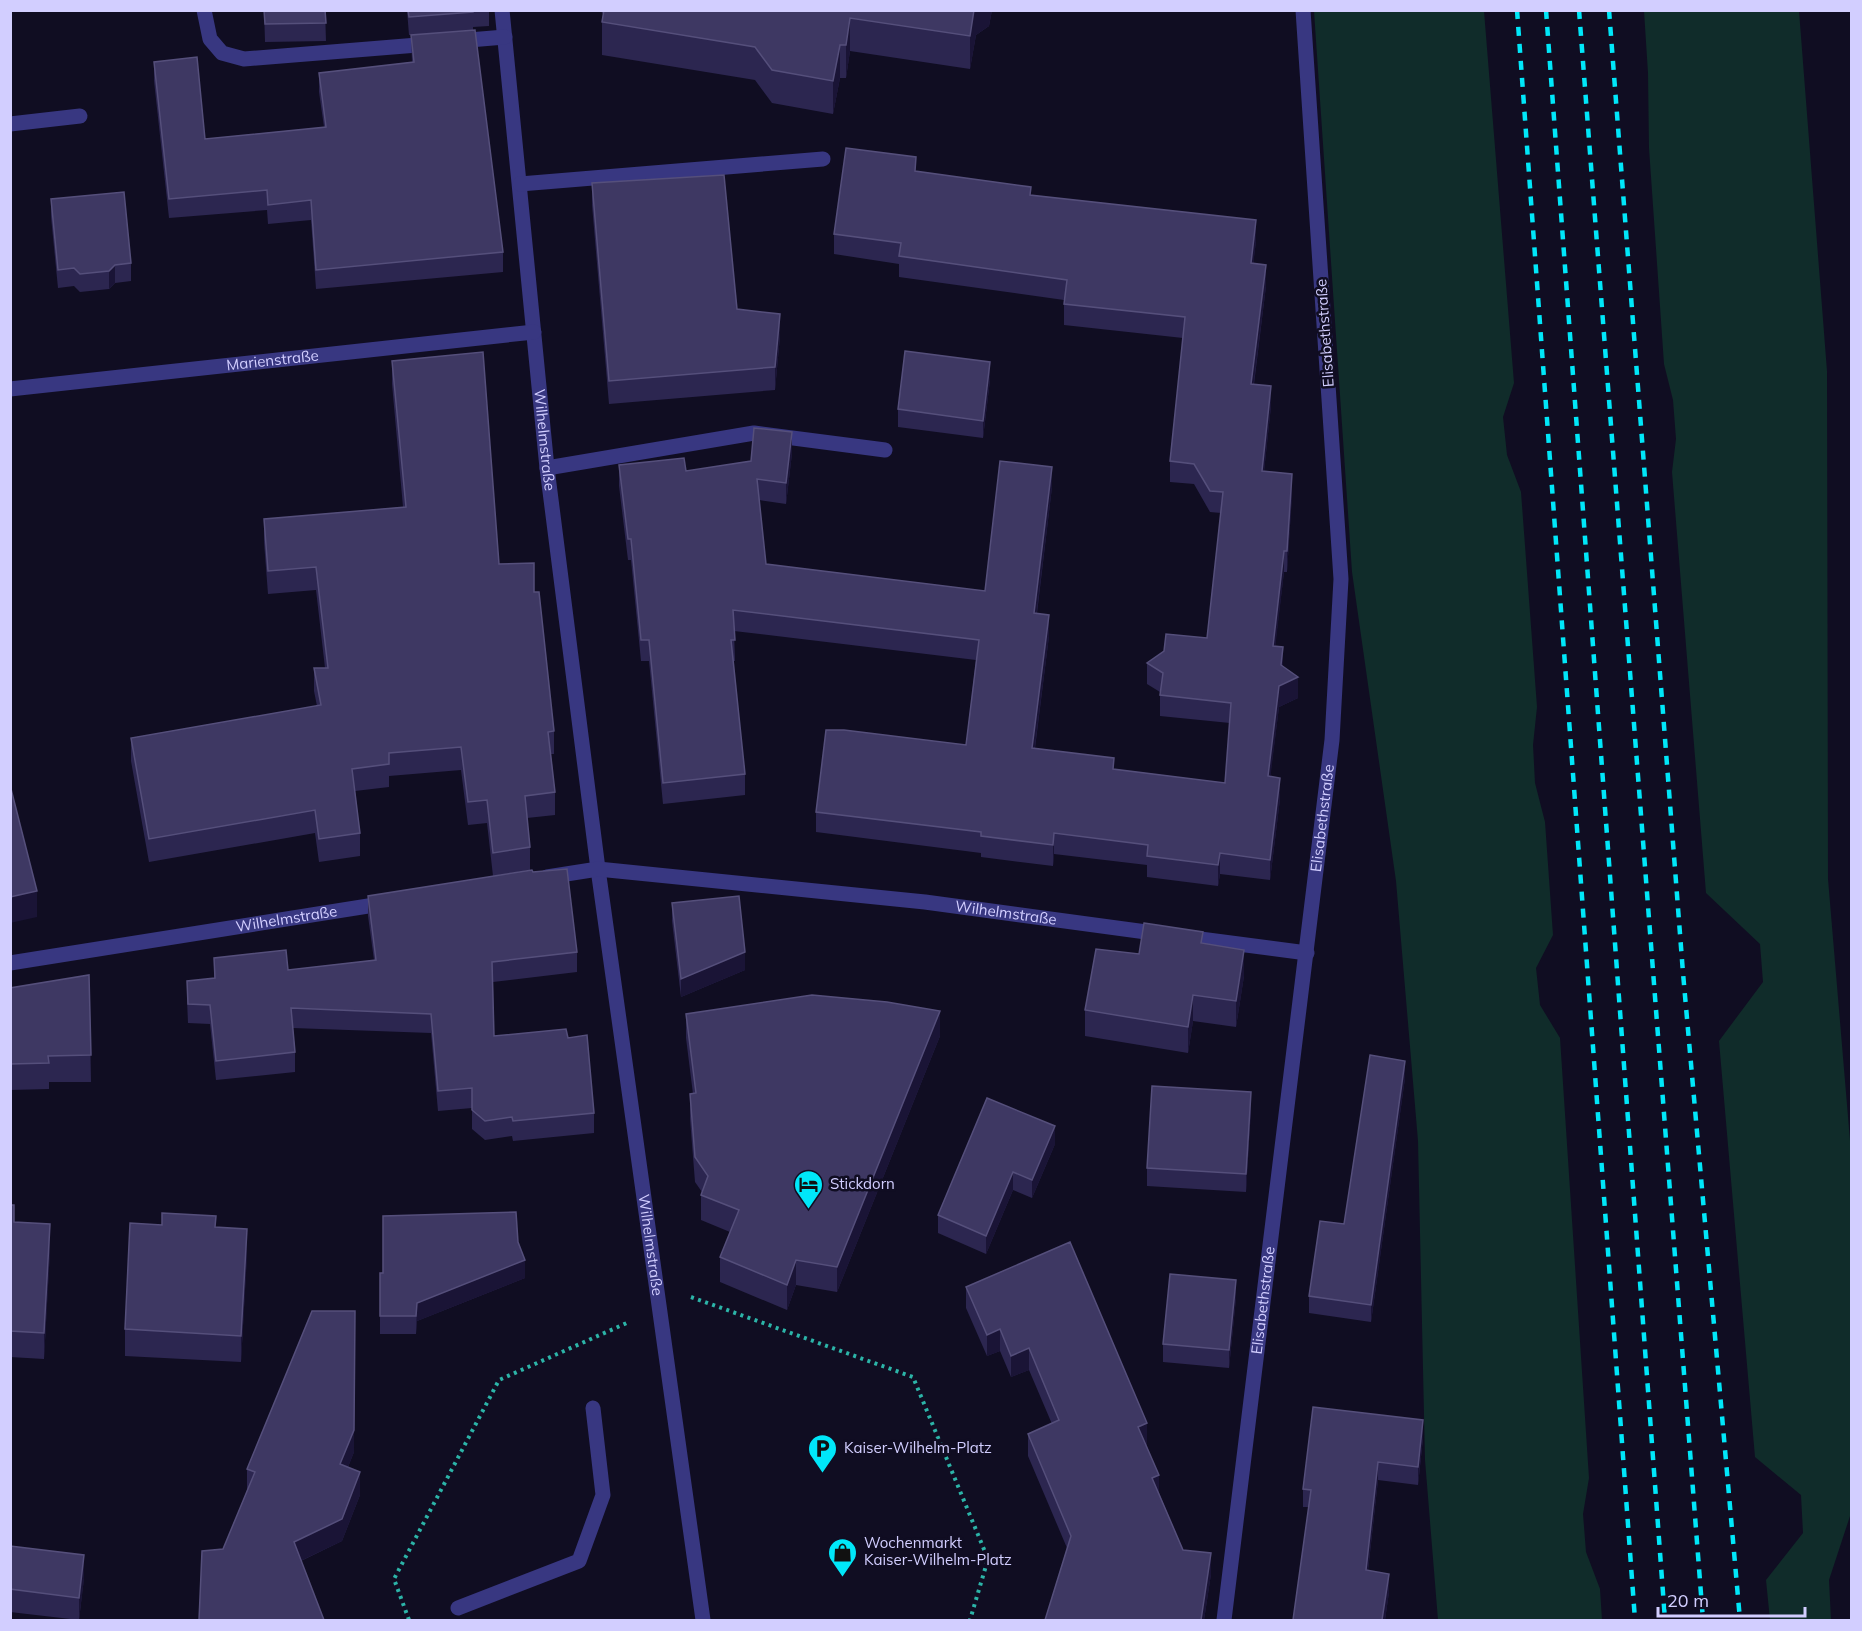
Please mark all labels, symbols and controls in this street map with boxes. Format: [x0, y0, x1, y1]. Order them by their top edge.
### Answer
street label: Elisabethstraße [1311, 278, 1338, 388]
street label: Marienstraße [225, 346, 319, 374]
street label: Wilhelmstraße [530, 388, 560, 492]
street label: Elisabethstraße [1306, 763, 1338, 873]
street label: Wilhelmstraße [954, 896, 1058, 929]
street label: Wilhelmstraße [234, 901, 338, 936]
hotel icon: Stickdorn [793, 1168, 825, 1210]
place label: Stickdorn [830, 1174, 895, 1193]
street label: Wilhelmstraße [635, 1193, 668, 1297]
street label: Elisabethstraße [1247, 1245, 1279, 1355]
parking icon: Kaiser-Wilhelm-Platz [807, 1432, 839, 1474]
place label: Kaiser-Wilhelm-Platz [844, 1438, 992, 1457]
place label: Wochenmarkt Kaiser-Wilhelm-Platz [864, 1533, 1012, 1569]
shop icon: Wochenmarkt Kaiser-Wilhelm-Platz [827, 1536, 859, 1578]
scale bar [1658, 1580, 1805, 1618]
text: 20 m [1667, 1589, 1709, 1612]

